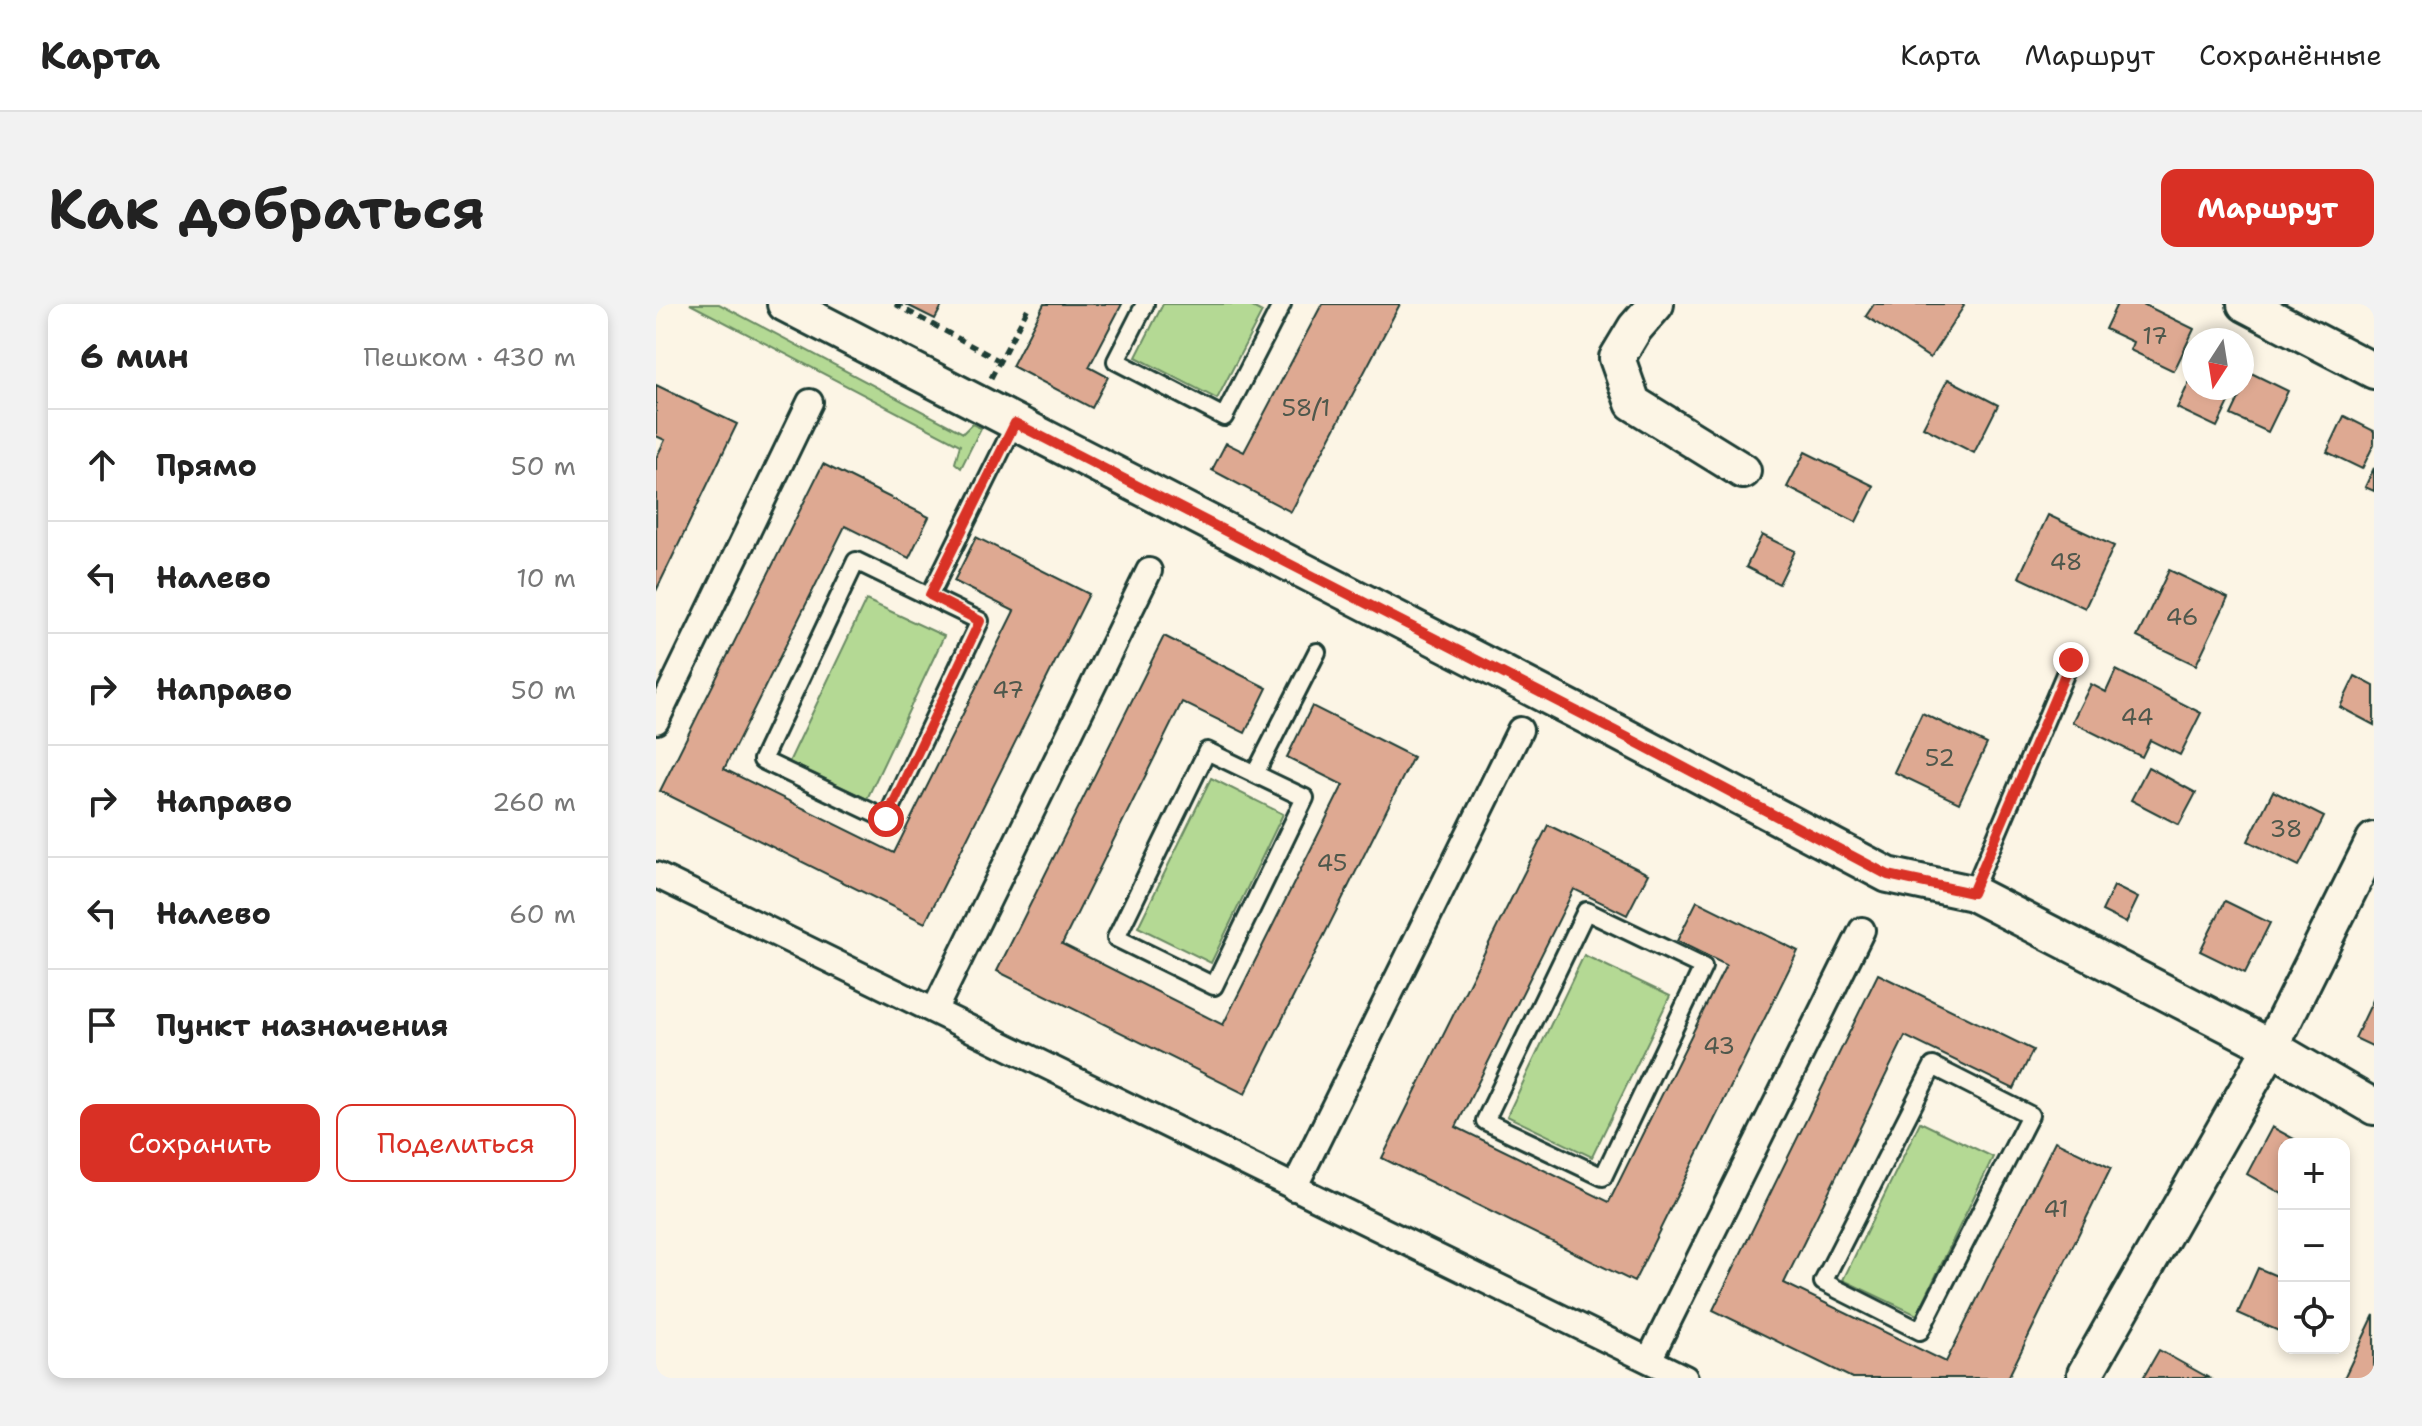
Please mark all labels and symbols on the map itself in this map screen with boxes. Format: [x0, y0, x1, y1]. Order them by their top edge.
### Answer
house number: 17 [2142, 320, 2168, 352]
north arrow [2182, 328, 2254, 400]
house number: 58/1 [1282, 392, 1330, 424]
house number: 48 [2049, 546, 2083, 578]
house number: 46 [2165, 601, 2199, 633]
route end [2053, 642, 2089, 678]
house number: 47 [992, 674, 1024, 706]
house number: 44 [2121, 701, 2153, 733]
house number: 52 [1925, 742, 1955, 774]
route start [868, 801, 904, 837]
house number: 38 [2270, 813, 2302, 845]
house number: 45 [1317, 847, 1347, 879]
house number: 43 [1703, 1030, 1735, 1062]
house number: 41 [2043, 1193, 2069, 1225]

